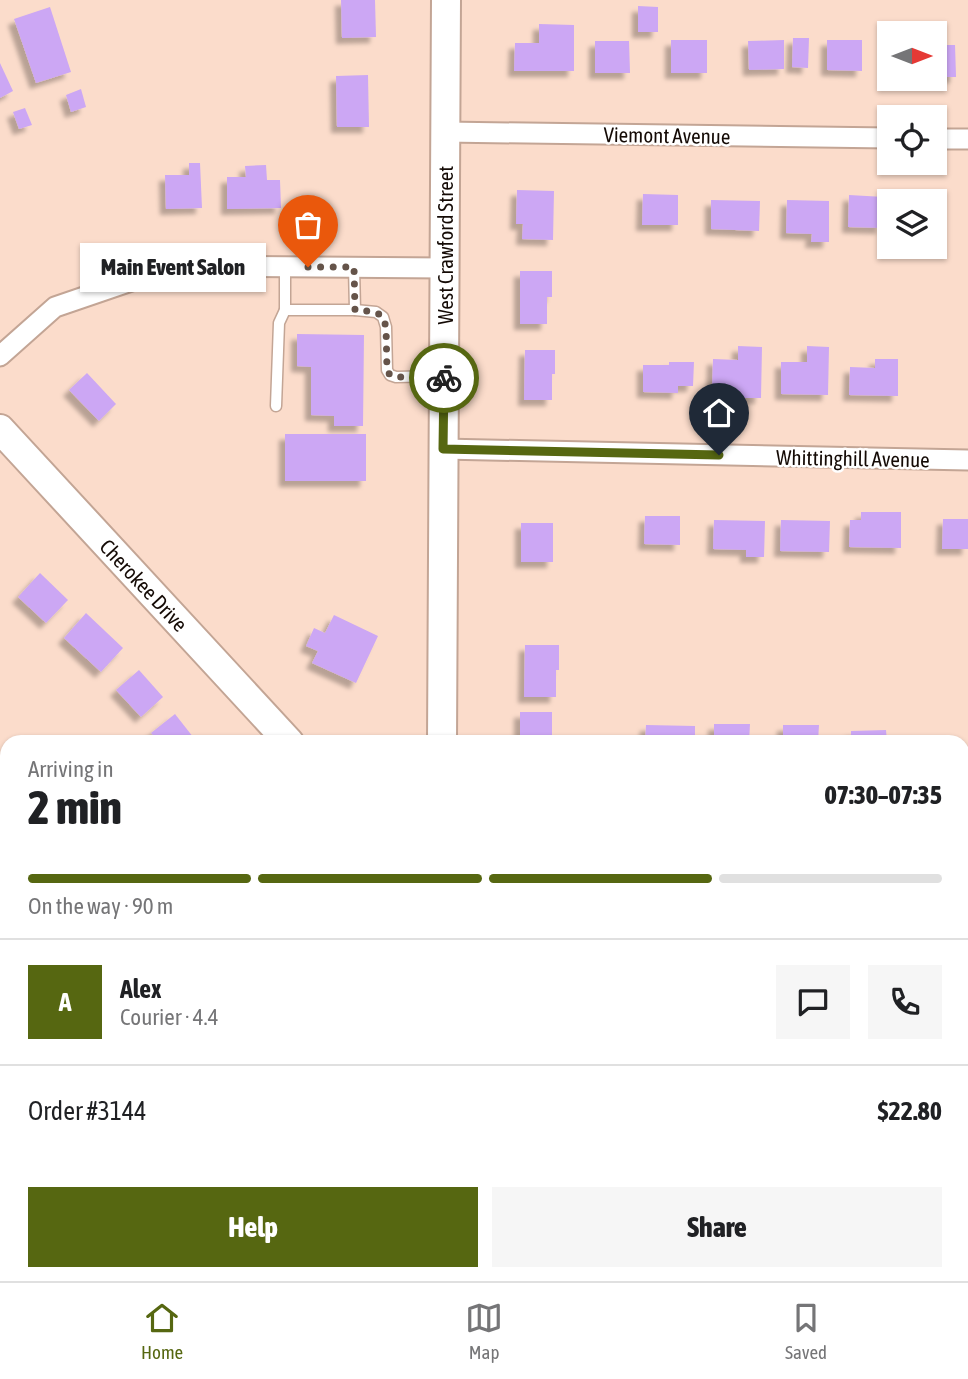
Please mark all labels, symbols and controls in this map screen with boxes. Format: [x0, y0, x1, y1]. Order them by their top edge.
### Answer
north arrow [877, 21, 947, 91]
map controls [877, 21, 947, 259]
button: locate [877, 105, 947, 175]
street label: Viemont Avenue [603, 122, 731, 148]
street label: West Crawford Street [433, 166, 457, 324]
button: layers [877, 189, 947, 259]
pin [278, 195, 338, 267]
icon: bag [289, 206, 327, 244]
callout: Main Event Salon [80, 243, 266, 292]
text: Main Event Salon [101, 254, 245, 280]
courier [409, 343, 479, 413]
icon: bike [425, 359, 463, 397]
pin [689, 383, 749, 455]
icon: home [700, 394, 738, 432]
street label: Whittinghill Avenue [776, 445, 930, 471]
street label: Cherokee Drive [95, 534, 193, 636]
text: Arriving in [28, 756, 114, 782]
text: 07:30–07:35 [825, 780, 942, 810]
text: 2 min [28, 781, 122, 834]
text: On the way · 90 m [28, 893, 173, 919]
button: chat [776, 965, 850, 1039]
button: phone [868, 965, 942, 1039]
text: Alex [120, 974, 161, 1004]
text: A [59, 987, 71, 1017]
text: Courier · 4.4 [120, 1004, 219, 1030]
text: Order #3144 [28, 1096, 147, 1126]
text: $22.80 [878, 1096, 942, 1126]
button: Help [28, 1187, 478, 1267]
button: Share [492, 1187, 942, 1267]
tab: Home [141, 1299, 183, 1363]
tab: Map [465, 1299, 503, 1363]
tab: Saved [785, 1299, 827, 1363]

